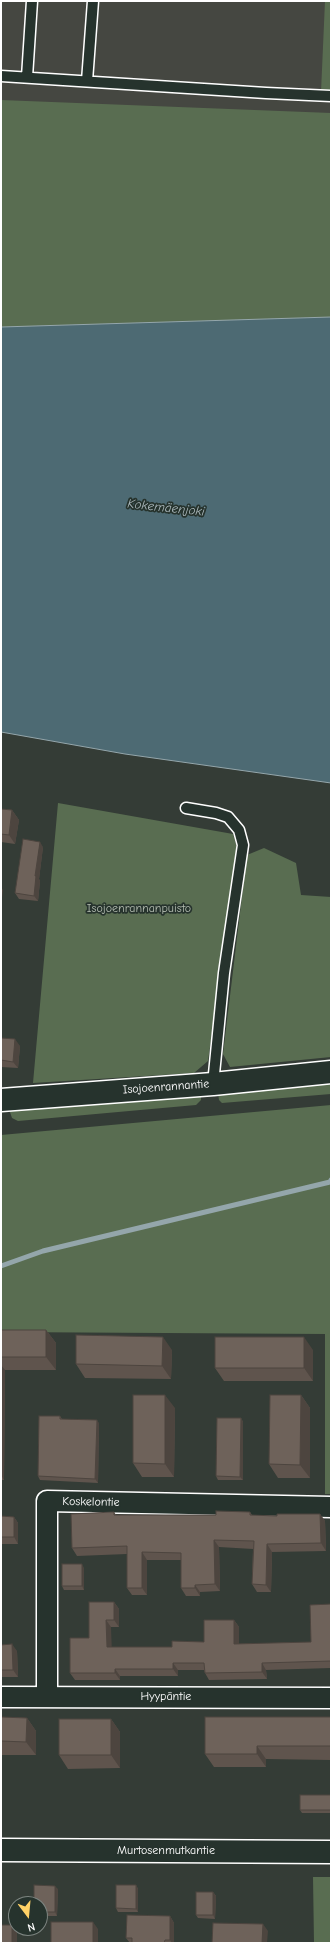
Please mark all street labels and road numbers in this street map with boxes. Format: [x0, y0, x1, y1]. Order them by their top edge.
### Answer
street label: Isojoenrannantie [122, 1077, 210, 1097]
street label: Koskelontie [62, 1494, 120, 1510]
street label: Hyypäntie [141, 1690, 191, 1704]
street label: Murtosenmutkantie [117, 1844, 215, 1858]

